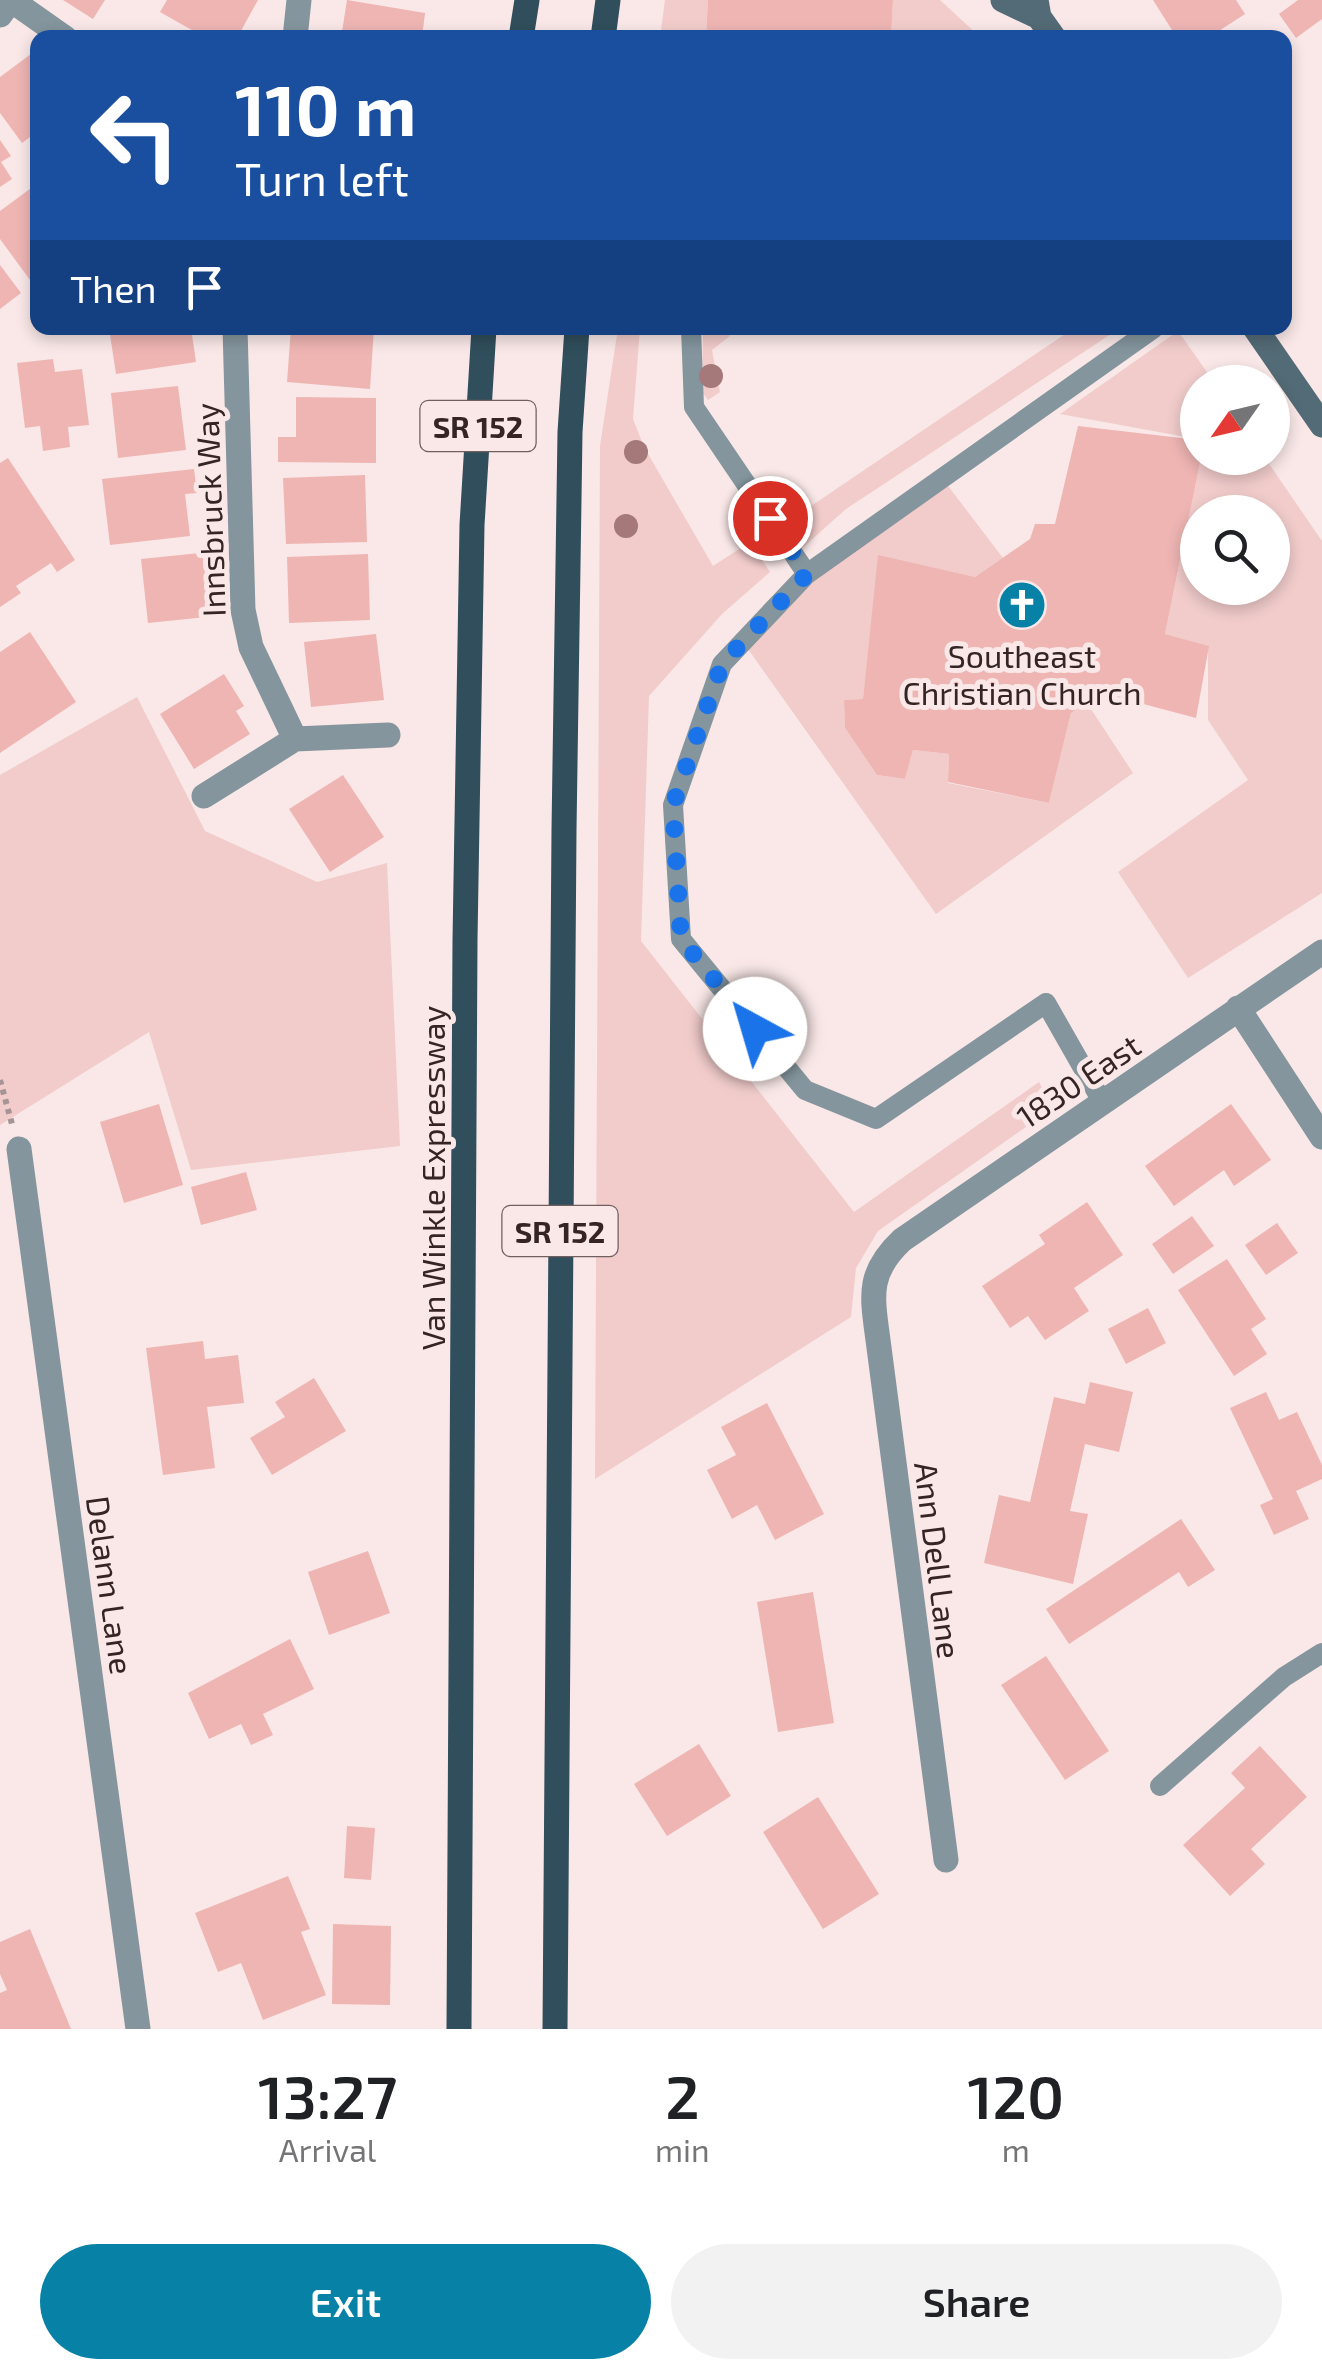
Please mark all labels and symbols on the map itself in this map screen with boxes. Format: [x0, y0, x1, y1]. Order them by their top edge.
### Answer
north arrow [1180, 365, 1290, 475]
road number: SR 152 [420, 401, 536, 451]
street label: Innsbruck Way [186, 402, 232, 618]
pin [728, 476, 813, 561]
church icon: Southeast Christian Church [996, 579, 1048, 631]
place label: Southeast Christian Church [902, 636, 1142, 711]
position arrow [703, 977, 807, 1081]
street label: Van Winkle Expressway [413, 1006, 451, 1350]
street label: 1830 East [1009, 1025, 1147, 1135]
road number: SR 152 [502, 1206, 618, 1256]
street label: Ann Dell Lane [908, 1460, 970, 1660]
street label: Delann Lane [80, 1493, 142, 1677]

